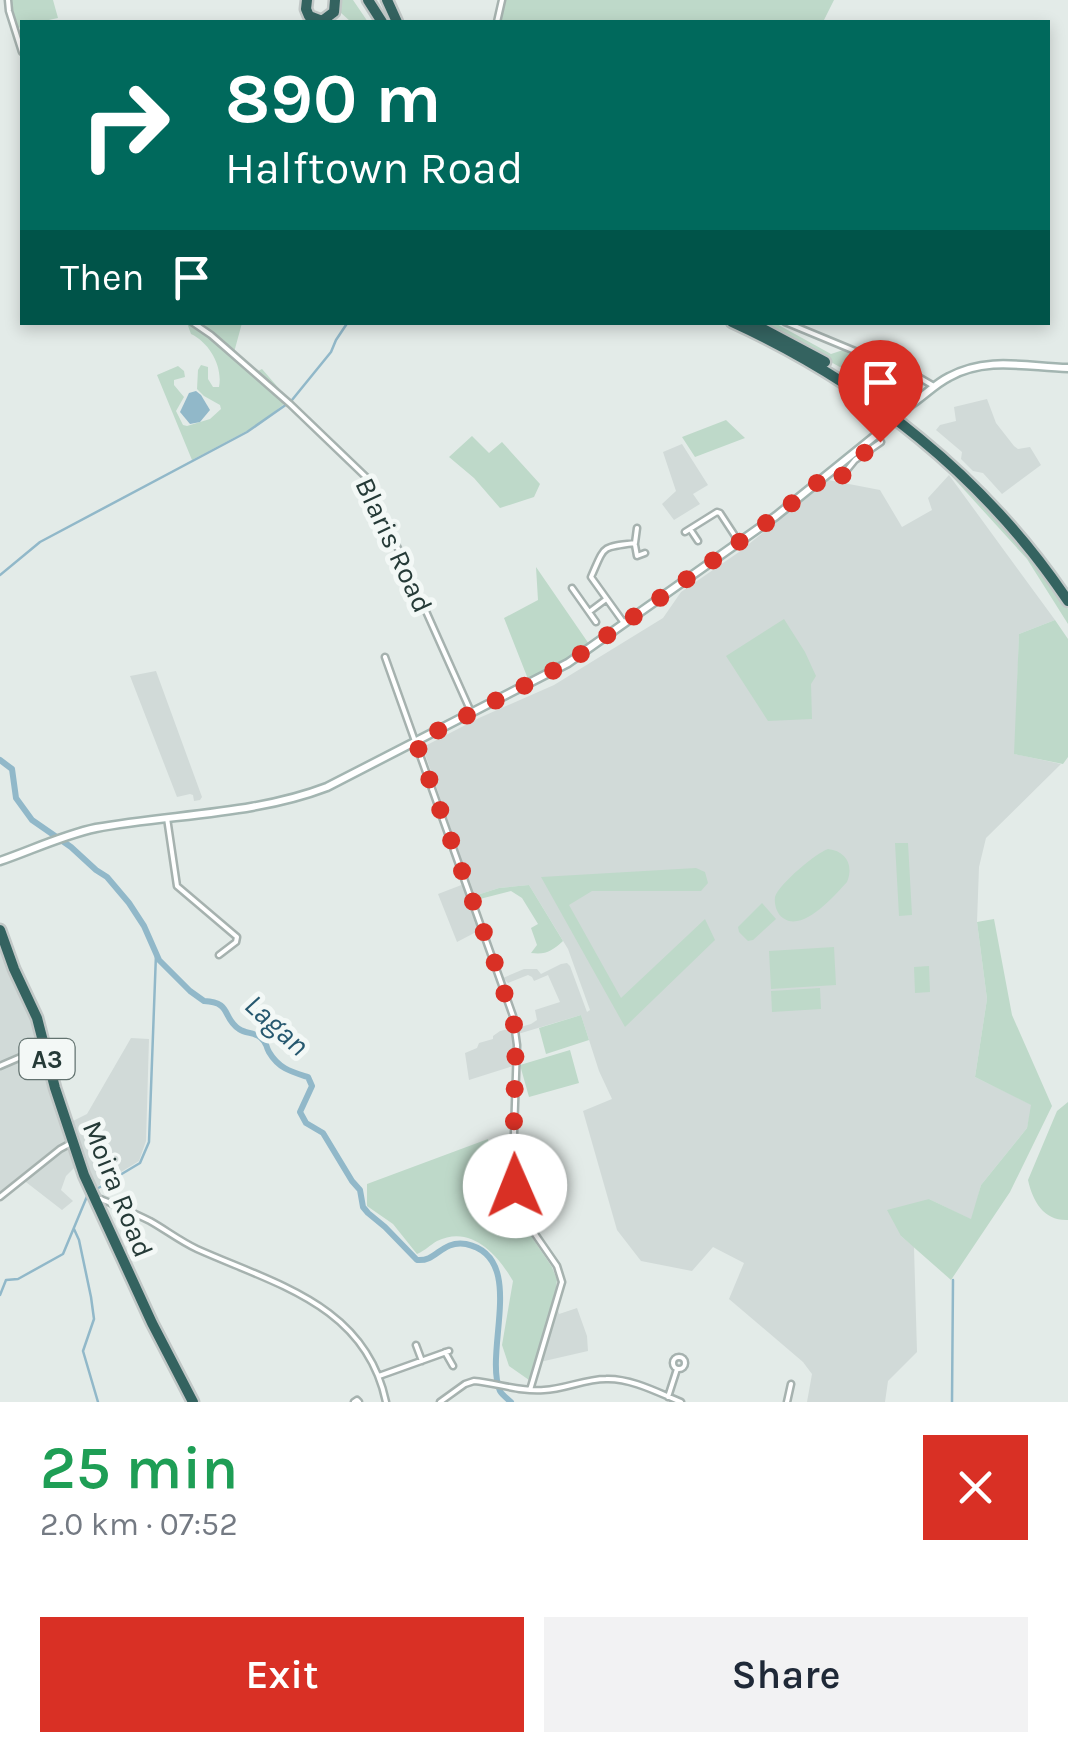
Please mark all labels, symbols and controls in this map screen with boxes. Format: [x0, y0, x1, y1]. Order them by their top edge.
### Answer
text: 890 m [225, 58, 441, 140]
icon: right [60, 60, 190, 190]
text: Halftown Road [225, 142, 523, 194]
icon: arrive [164, 250, 219, 305]
text: Then [60, 255, 144, 300]
pin [838, 340, 923, 443]
icon: arrive [853, 355, 908, 410]
street label: Blaris Road [348, 472, 440, 618]
water label: Lagan [237, 987, 317, 1063]
road number: A3 [20, 1039, 74, 1079]
street label: Moira Road [76, 1116, 160, 1262]
position arrow [463, 1134, 567, 1238]
text: 25 min [40, 1433, 238, 1503]
button: close [923, 1435, 1028, 1540]
text: 2.0 km · 07:52 [40, 1506, 238, 1543]
button: Exit [40, 1617, 524, 1732]
button: Share [544, 1617, 1028, 1732]

